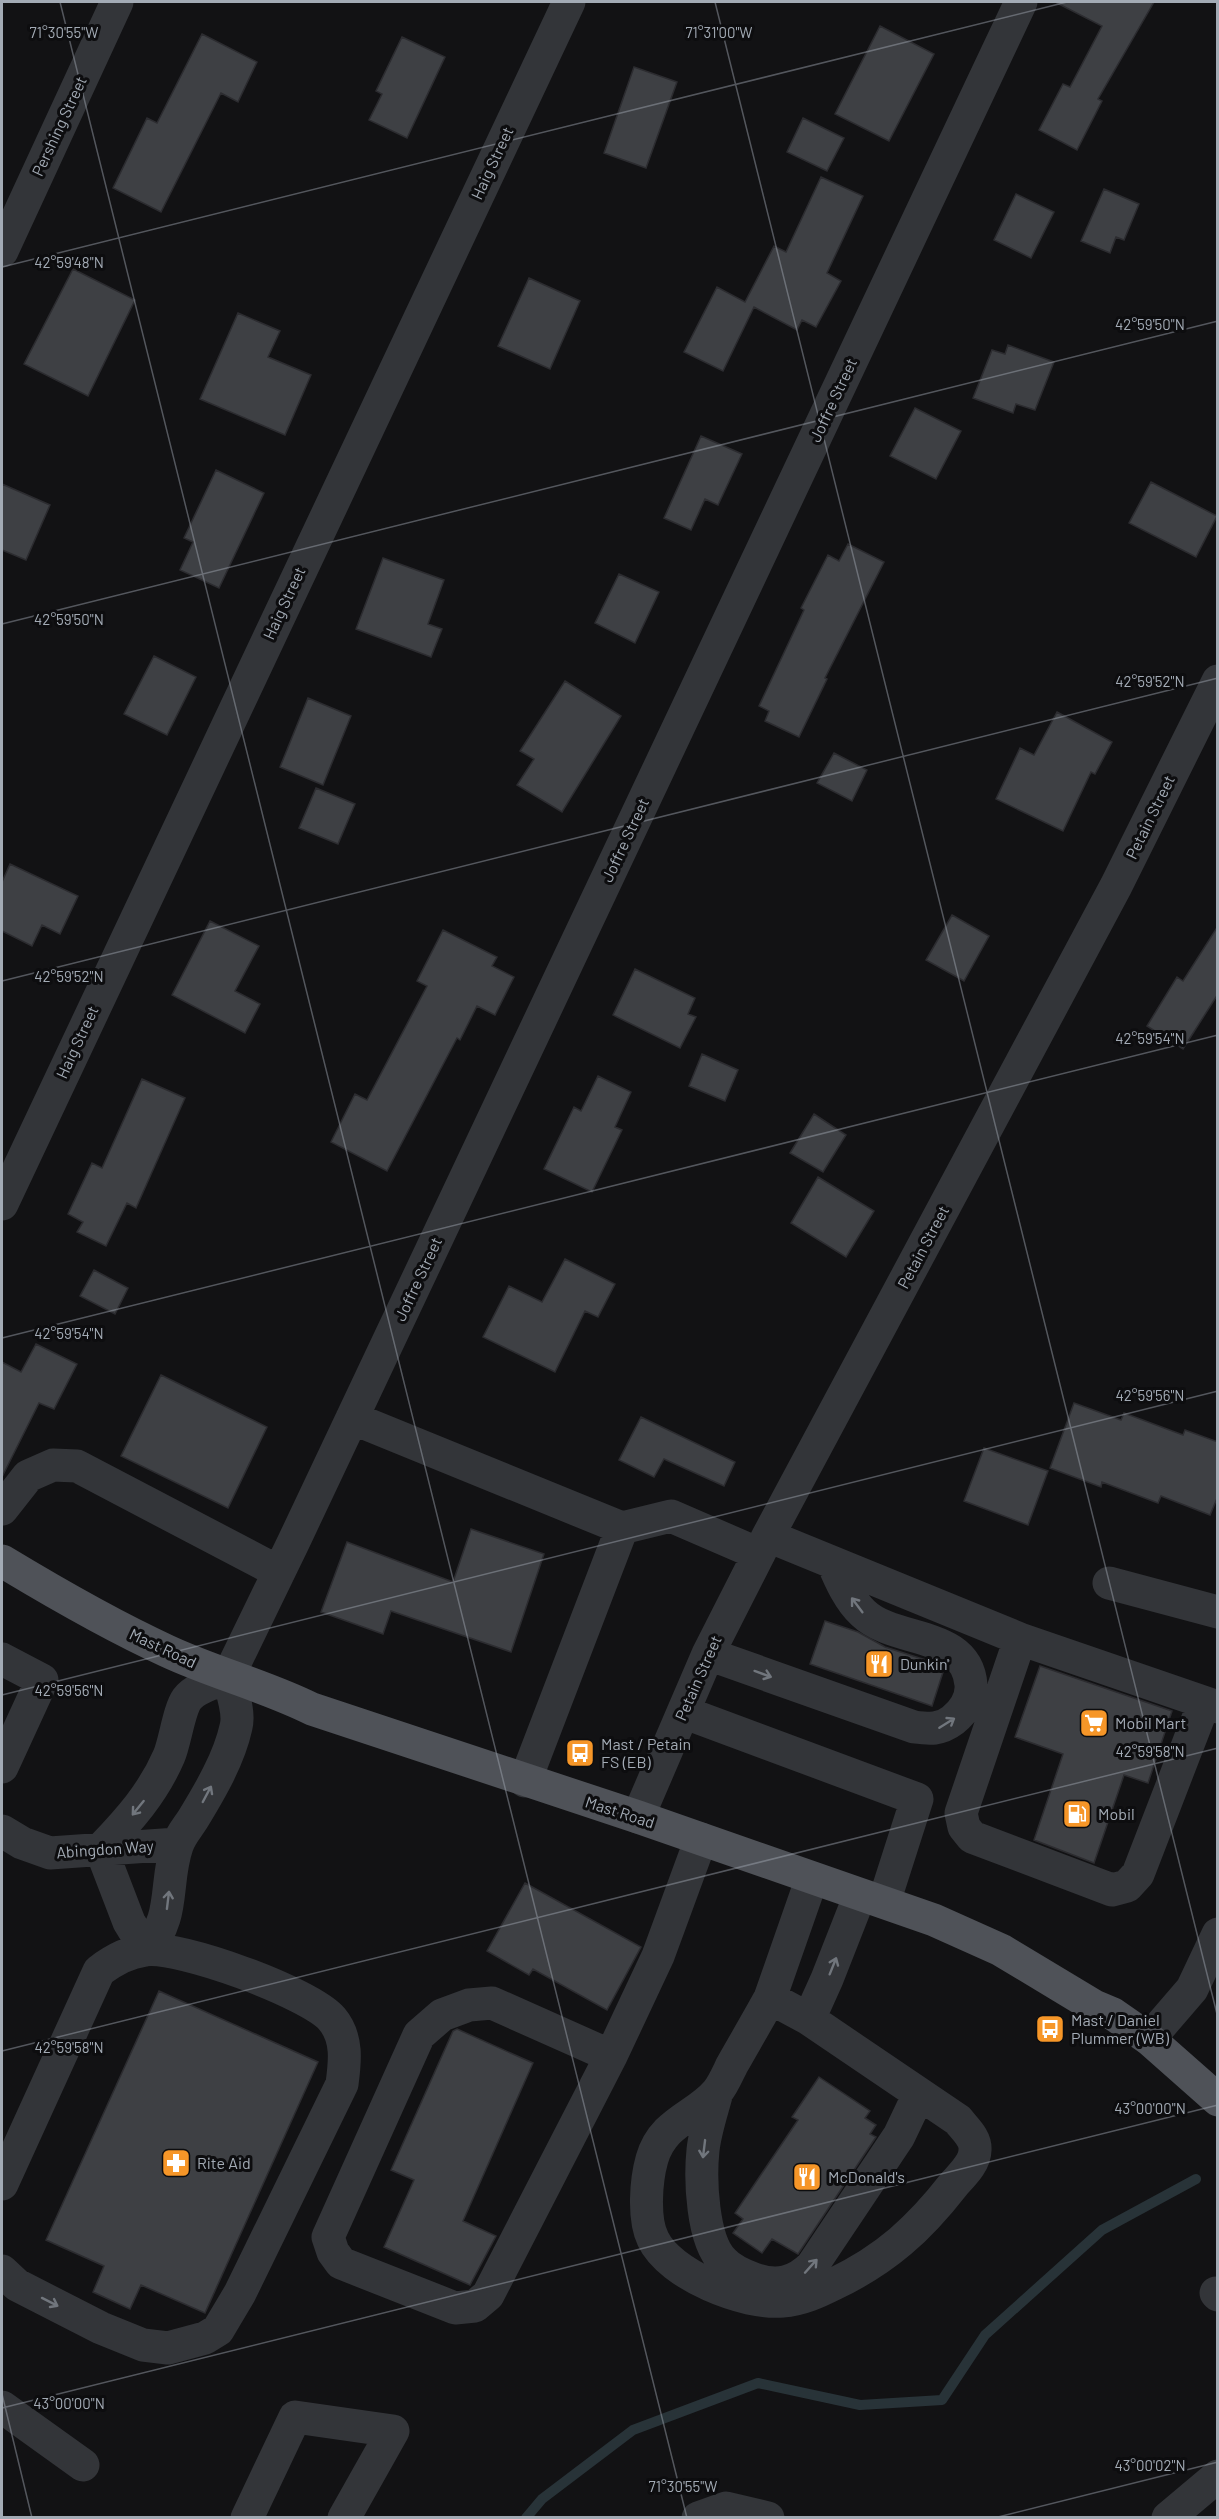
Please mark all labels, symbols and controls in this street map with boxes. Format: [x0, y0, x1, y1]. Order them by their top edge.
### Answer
text: 71°30'55"W [30, 23, 98, 41]
text: 71°31'00"W [685, 23, 753, 41]
street label: Pershing Street [27, 73, 90, 179]
street label: Haig Street [466, 123, 517, 202]
text: 42°59'48"N [34, 253, 104, 271]
text: 42°59'50"N [1115, 315, 1185, 333]
street label: Joffre Street [805, 355, 860, 445]
street label: Haig Street [258, 563, 309, 642]
text: 42°59'50"N [34, 610, 104, 628]
text: 42°59'52"N [1115, 672, 1185, 690]
street label: Petain Street [1121, 772, 1178, 862]
street label: Joffre Street [597, 795, 652, 885]
text: 42°59'52"N [34, 967, 104, 985]
street label: Haig Street [51, 1002, 102, 1081]
text: 42°59'54"N [1115, 1029, 1185, 1047]
street label: Petain Street [893, 1202, 952, 1291]
street label: Joffre Street [390, 1234, 445, 1324]
text: 42°59'54"N [34, 1324, 104, 1342]
text: 42°59'56"N [1115, 1386, 1185, 1404]
one-way arrow [850, 1597, 863, 1613]
street label: Mast Road [127, 1624, 200, 1671]
street label: Petain Street [670, 1632, 725, 1723]
restaurant icon: Dunkin' [863, 1648, 895, 1680]
place label: Dunkin' [900, 1654, 949, 1673]
one-way arrow [753, 1669, 772, 1680]
text: 42°59'56"N [34, 1681, 104, 1699]
supermarket icon: Mobil Mart [1078, 1707, 1110, 1739]
place label: Mobil Mart [1115, 1713, 1186, 1732]
one-way arrow [938, 1717, 955, 1729]
place label: Mast / Petain FS (EB) [601, 1734, 691, 1771]
bus stop icon: Mast / Petain FS (EB) [564, 1737, 596, 1769]
text: 42°59'58"N [1115, 1742, 1185, 1760]
one-way arrow [201, 1785, 213, 1803]
street label: Mast Road [583, 1791, 657, 1832]
fuel station icon: Mobil [1061, 1798, 1093, 1830]
one-way arrow [132, 1800, 145, 1816]
place label: Mobil [1098, 1804, 1135, 1823]
street label: Abingdon Way [56, 1836, 155, 1861]
one-way arrow [163, 1890, 174, 1910]
one-way arrow [828, 1957, 839, 1975]
place label: Mast / Daniel Plummer (WB) [1071, 2010, 1170, 2047]
bus stop icon: Mast / Daniel Plummer (WB) [1034, 2013, 1066, 2045]
text: 42°59'58"N [34, 2038, 104, 2056]
text: 43°00'00"N [1114, 2099, 1186, 2117]
one-way arrow [698, 2139, 709, 2159]
pharmacy icon: Rite Aid [160, 2147, 192, 2179]
place label: Rite Aid [197, 2153, 251, 2172]
restaurant icon: McDonald's [791, 2161, 823, 2193]
place label: McDonald's [828, 2167, 905, 2186]
one-way arrow [804, 2259, 818, 2274]
one-way arrow [41, 2297, 59, 2308]
text: 43°00'00"N [33, 2394, 105, 2412]
text: 43°00'02"N [1114, 2456, 1186, 2474]
text: 71°30'55"W [649, 2477, 717, 2495]

